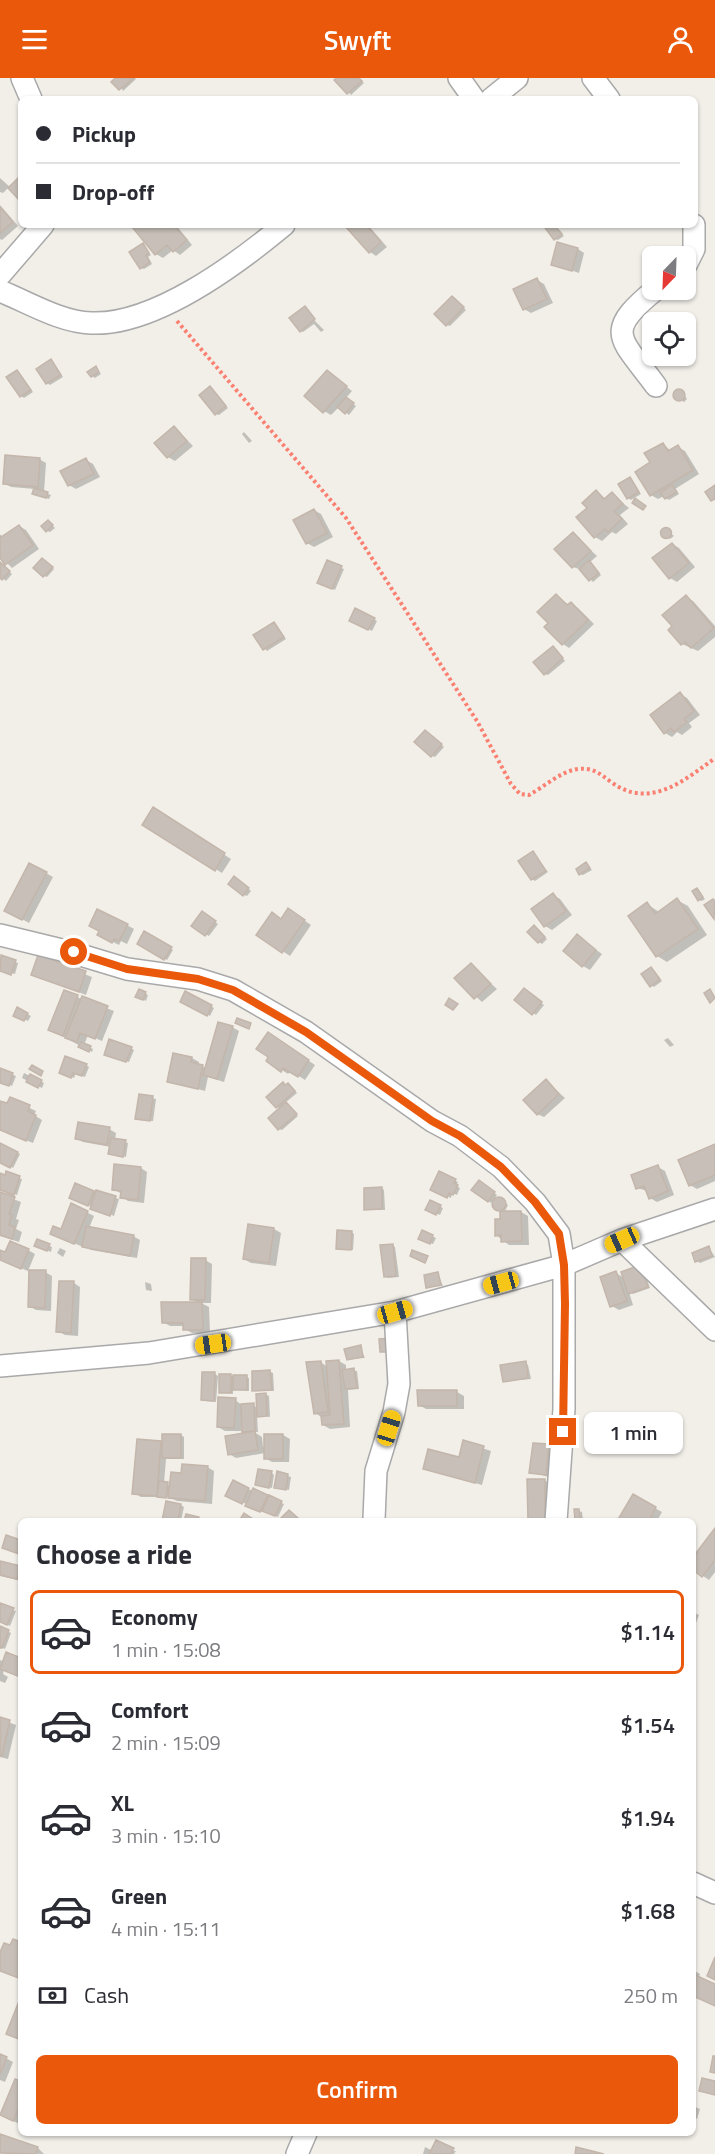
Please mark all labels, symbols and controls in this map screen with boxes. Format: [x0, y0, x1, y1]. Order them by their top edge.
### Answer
text: Swyft [324, 19, 391, 60]
icon: menu [18, 23, 51, 56]
icon: person [664, 23, 697, 56]
text: Pickup [72, 117, 136, 151]
text: Drop-off [72, 175, 154, 209]
north arrow [642, 246, 696, 300]
map controls [642, 246, 696, 366]
button: locate [642, 312, 696, 366]
route start [60, 938, 87, 965]
car [602, 1224, 642, 1256]
car [481, 1270, 521, 1296]
car [375, 1298, 415, 1326]
car [194, 1333, 232, 1355]
car [375, 1408, 403, 1448]
callout: 1 min [584, 1411, 683, 1453]
text: 1 min [609, 1417, 658, 1448]
route end [549, 1418, 576, 1445]
text: Choose a ride [36, 1533, 192, 1574]
text: Economy [111, 1600, 198, 1634]
icon: car [39, 1605, 93, 1659]
text: $1.14 [620, 1615, 675, 1649]
text: 1 min · 15:08 [111, 1634, 221, 1665]
text: Comfort [111, 1693, 189, 1727]
icon: car [39, 1698, 93, 1752]
text: $1.54 [620, 1708, 675, 1742]
text: 2 min · 15:09 [111, 1727, 221, 1758]
text: XL [111, 1786, 134, 1820]
icon: car [39, 1791, 93, 1845]
text: $1.94 [620, 1801, 675, 1835]
text: 3 min · 15:10 [111, 1820, 221, 1851]
text: Green [111, 1879, 167, 1913]
icon: car [39, 1884, 93, 1938]
text: $1.68 [620, 1894, 675, 1928]
text: 4 min · 15:11 [111, 1913, 221, 1944]
text: Cash [84, 1978, 129, 2012]
icon: cash [36, 1979, 69, 2012]
text: 250 m [623, 1980, 678, 2011]
button: Confirm [36, 2055, 678, 2124]

